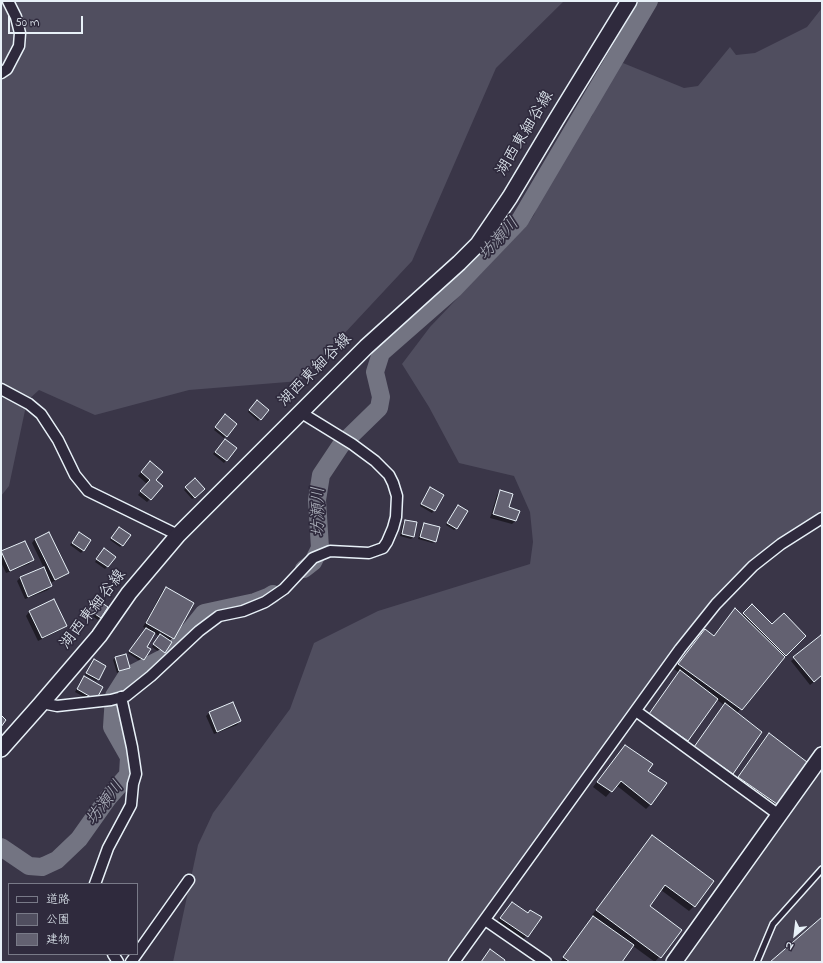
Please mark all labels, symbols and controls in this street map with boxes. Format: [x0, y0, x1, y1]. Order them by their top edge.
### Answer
scale bar [10, 8, 85, 34]
text: 50 m [15, 14, 39, 32]
street label: 湖西東細谷線 [493, 88, 559, 180]
water label: 坊瀬川 [475, 214, 525, 266]
street label: 湖西東細谷線 [275, 330, 357, 412]
water label: 坊瀬川 [310, 487, 330, 537]
street label: 湖西東細谷線 [57, 566, 131, 654]
water label: 坊瀬川 [83, 777, 129, 831]
legend [8, 883, 138, 955]
text: 道路 [46, 891, 70, 909]
text: 公園 [46, 911, 70, 929]
north arrow [775, 915, 815, 955]
text: 建物 [46, 931, 70, 949]
text: N [782, 937, 796, 954]

